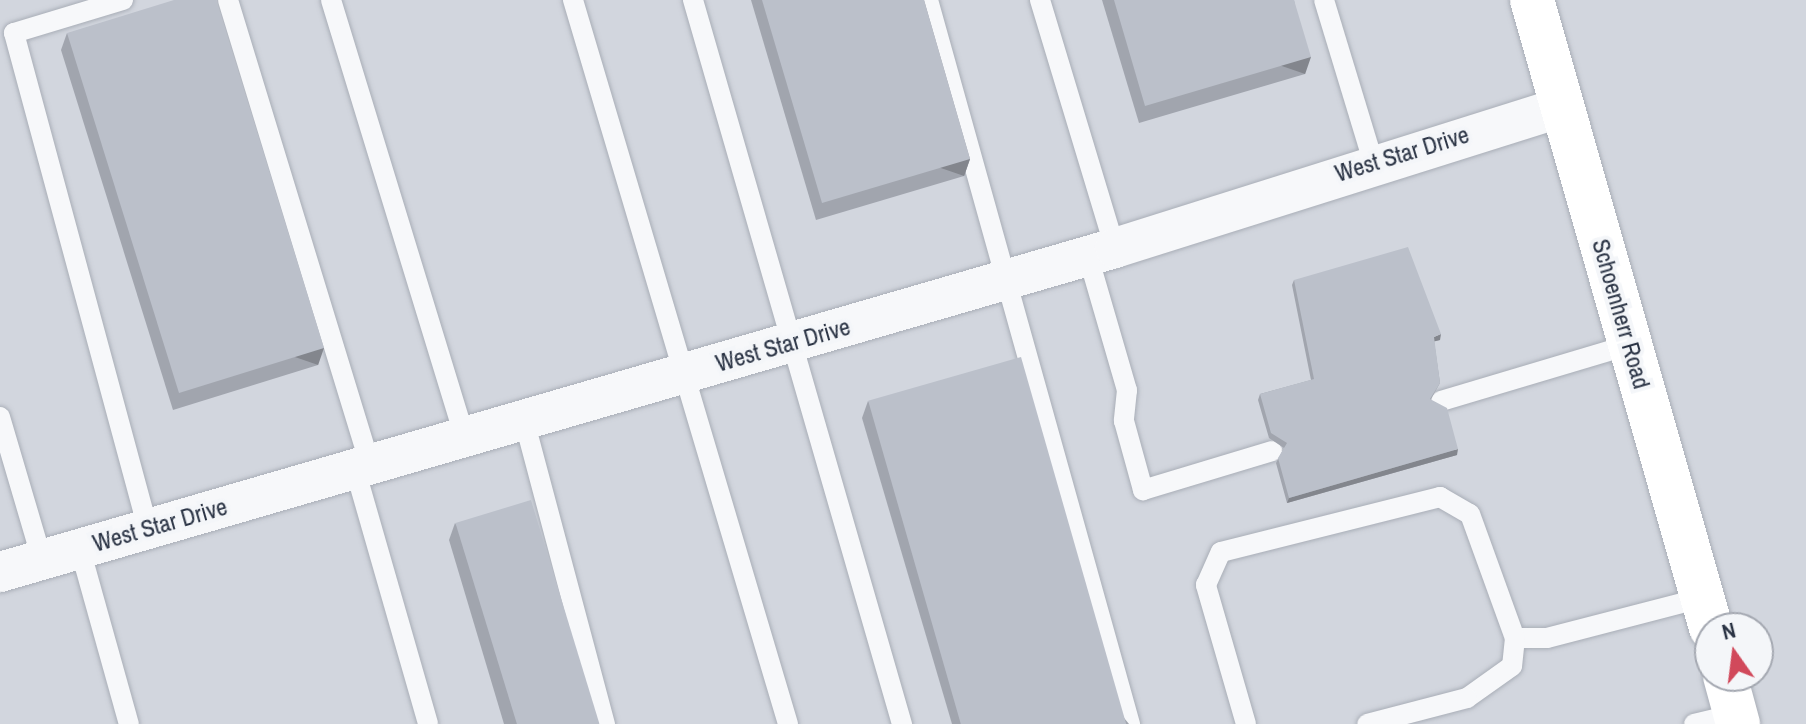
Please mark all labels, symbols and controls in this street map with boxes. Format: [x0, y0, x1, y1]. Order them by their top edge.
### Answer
street label: West Star Drive [1332, 120, 1472, 188]
street label: Schoenherr Road [1586, 236, 1656, 392]
street label: West Star Drive [712, 312, 854, 378]
street label: West Star Drive [89, 492, 231, 558]
north arrow [1694, 612, 1774, 692]
text: N [1719, 615, 1739, 647]

